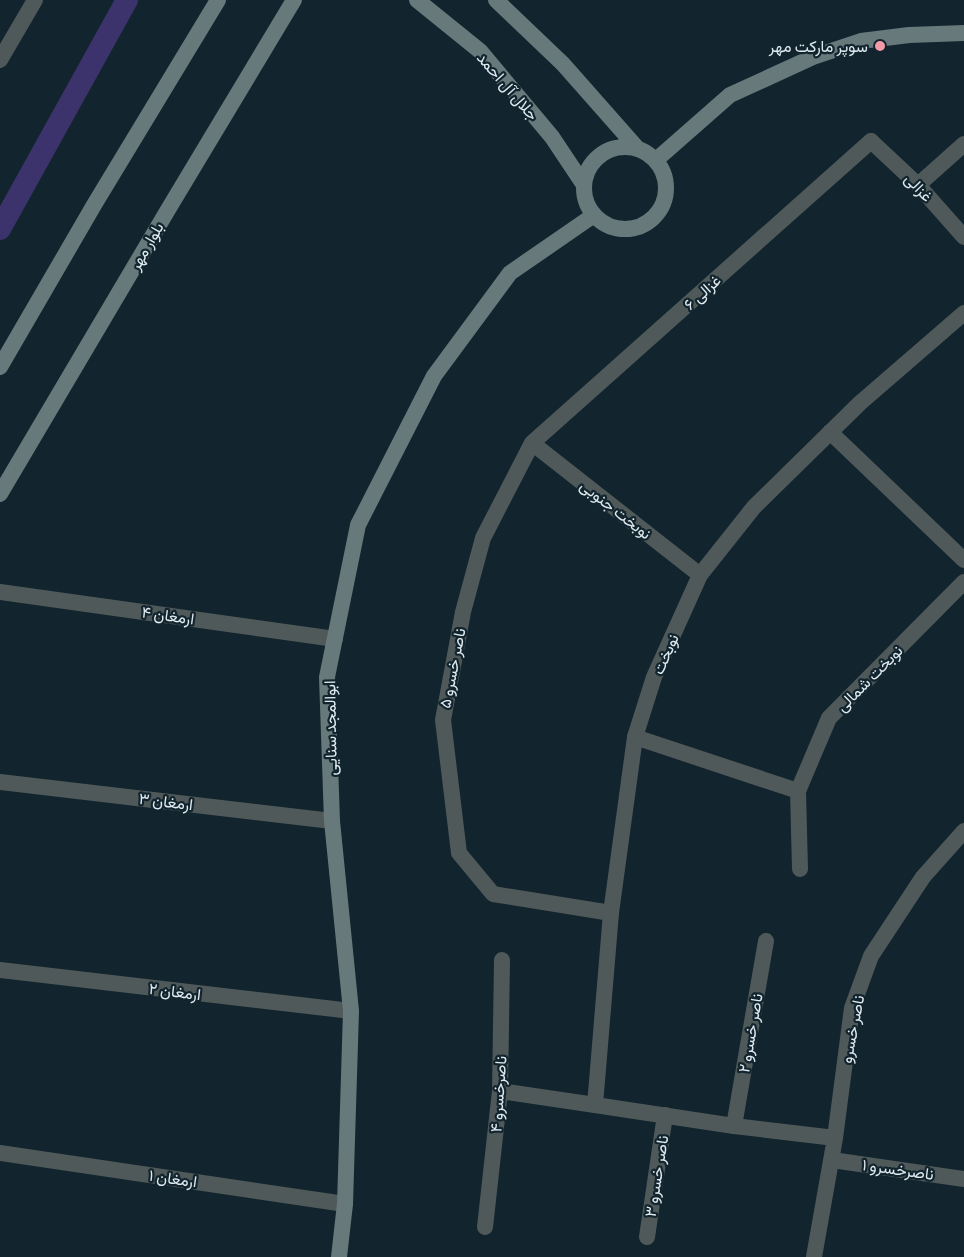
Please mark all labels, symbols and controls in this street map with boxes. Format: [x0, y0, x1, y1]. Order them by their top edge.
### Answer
place label: سوپر مارکت مهر [768, 35, 868, 58]
marker: سوپر مارکت مهر [873, 39, 887, 53]
street label: جلال آل احمد [472, 47, 544, 125]
street label: غزالی [900, 168, 938, 206]
street label: بلوار مهر [123, 218, 169, 275]
street label: غزالی ۶ [679, 269, 725, 315]
street label: نوبخت جنوبی [576, 474, 656, 544]
street label: ارمغان ۴ [140, 600, 196, 630]
street label: ناصر خسرو ۵ [433, 626, 471, 710]
street label: نوبخت [646, 630, 684, 678]
street label: نوبخت شمالی [831, 640, 907, 716]
street label: ابوالمجد سنایی [318, 680, 342, 776]
street label: ارمغان ۳ [138, 787, 194, 815]
street label: ارمغان ۲ [148, 977, 202, 1005]
street label: ناصر خسرو ۲ [732, 992, 768, 1074]
street label: ناصر خسرو [835, 993, 869, 1065]
street label: ناصرخسرو ۴ [484, 1055, 512, 1133]
street label: ناصر خسرو ۳ [639, 1134, 673, 1218]
street label: ناصرخسرو ۱ [861, 1153, 935, 1185]
street label: ارمغان ۱ [147, 1164, 199, 1192]

